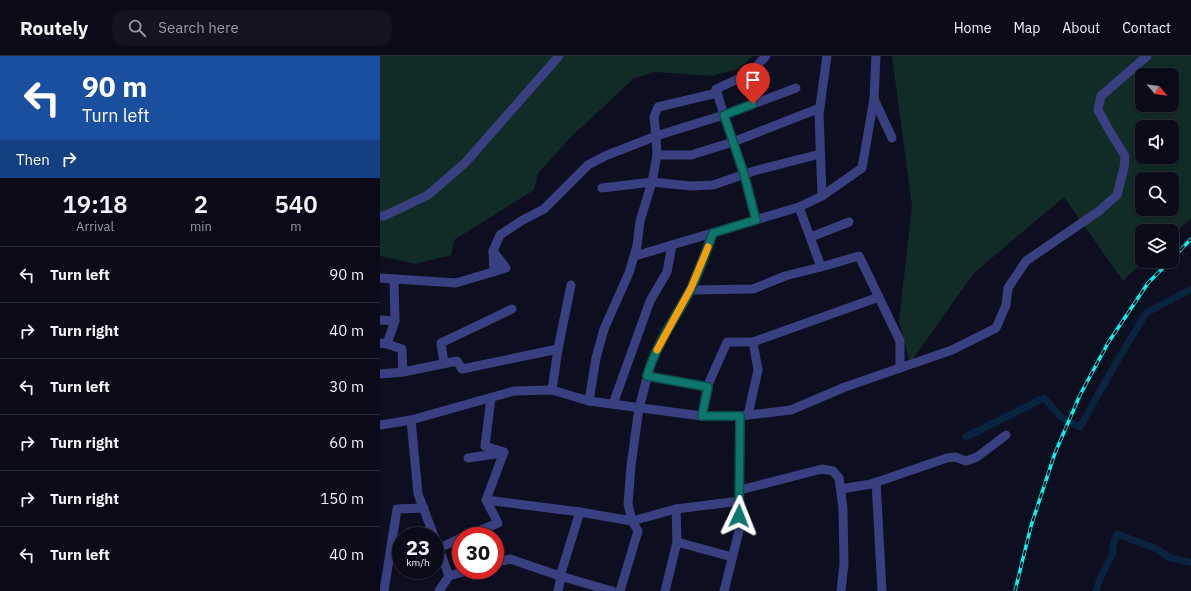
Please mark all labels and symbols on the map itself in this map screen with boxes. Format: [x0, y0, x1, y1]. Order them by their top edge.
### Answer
pin [736, 63, 770, 104]
north arrow [1135, 68, 1179, 112]
position arrow [718, 495, 760, 537]
speed limit sign: 30 [452, 527, 504, 579]

